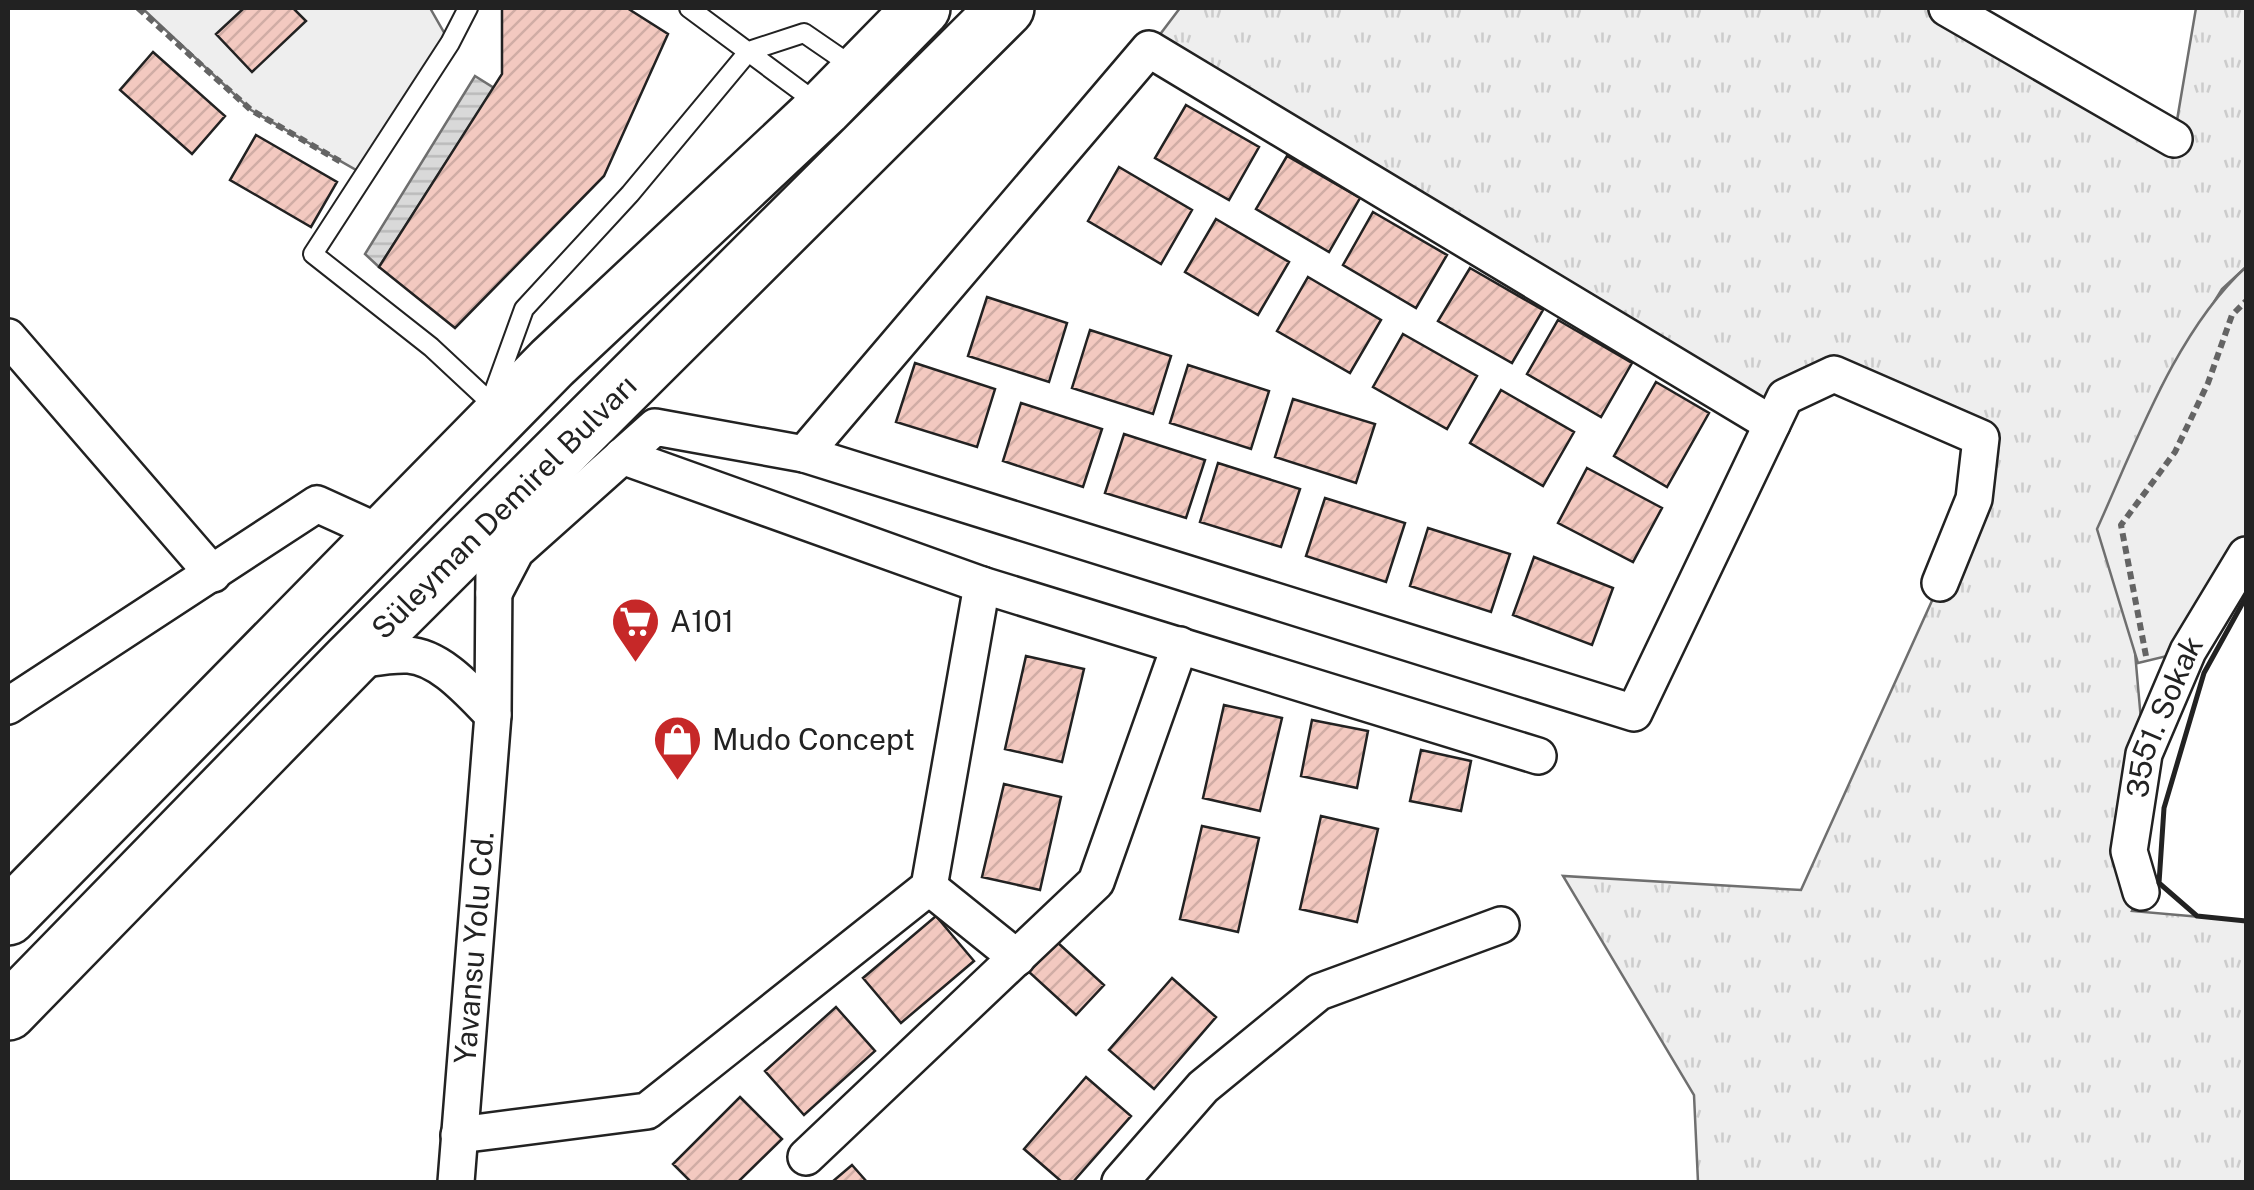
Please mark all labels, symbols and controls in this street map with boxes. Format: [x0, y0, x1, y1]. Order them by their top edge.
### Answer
street label: Süleyman Demirel Bulvarı [364, 367, 644, 646]
supermarket icon: A101 [609, 596, 661, 664]
place label: A101 [670, 603, 734, 639]
street label: 3551. Sokak [2118, 629, 2210, 800]
shop icon: Mudo Concept [651, 714, 703, 782]
place label: Mudo Concept [712, 721, 915, 757]
street label: Yavansu Yolu Cd. [446, 830, 501, 1065]

